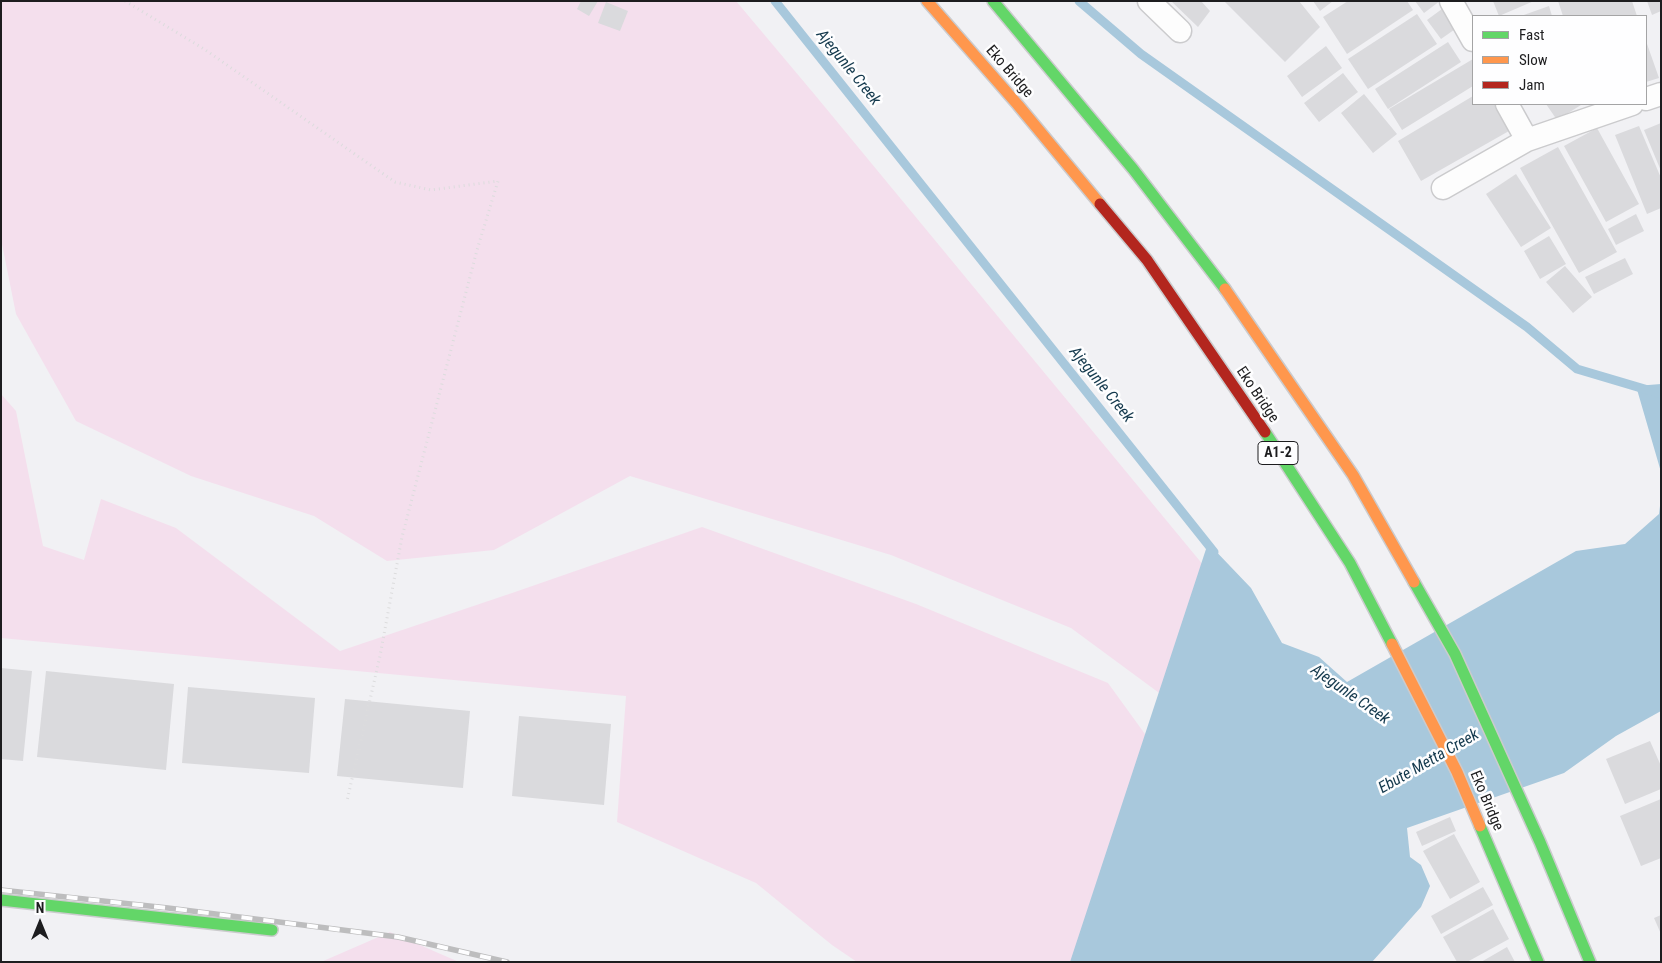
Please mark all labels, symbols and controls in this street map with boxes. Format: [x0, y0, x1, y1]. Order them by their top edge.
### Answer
legend [1472, 15, 1647, 105]
water label: Ajegunle Creek [812, 26, 884, 110]
text: Fast [1519, 26, 1544, 44]
street label: Eko Bridge [981, 42, 1037, 102]
text: Slow [1519, 51, 1548, 69]
text: Jam [1519, 76, 1545, 94]
water label: Ajegunle Creek [1065, 343, 1137, 427]
street label: Eko Bridge [1232, 364, 1282, 426]
road number: A1-2 [1258, 442, 1298, 464]
water label: Ajegunle Creek [1307, 661, 1393, 729]
water label: Ebute Metta Creek [1375, 726, 1483, 798]
street label: Eko Bridge [1465, 768, 1507, 834]
north arrow [15, 898, 65, 948]
text: N [36, 900, 44, 916]

